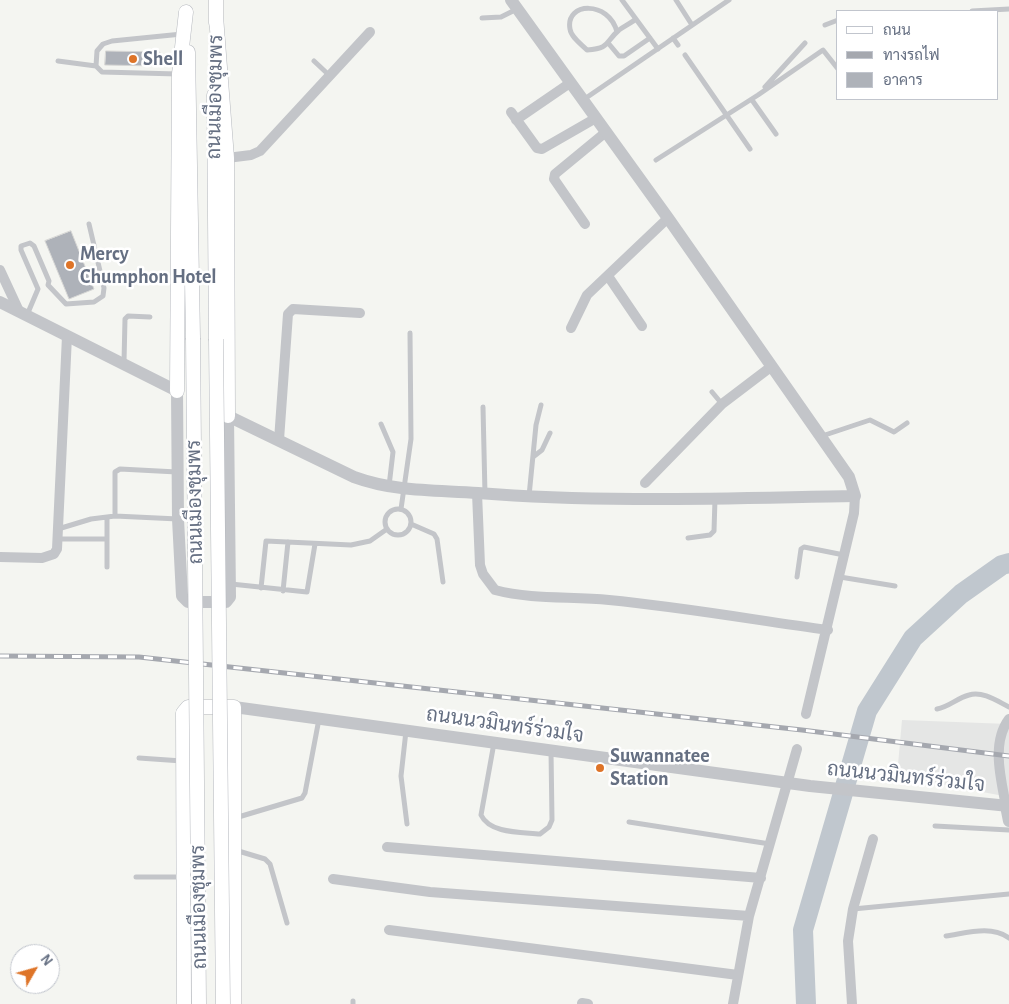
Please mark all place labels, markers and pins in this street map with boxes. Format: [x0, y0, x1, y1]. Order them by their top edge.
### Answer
place label: Shell [143, 47, 183, 71]
marker: Shell [127, 53, 139, 65]
place label: Mercy Chumphon Hotel [80, 242, 217, 289]
marker: Mercy Chumphon Hotel [64, 259, 76, 271]
place label: Suwannatee Station [610, 744, 710, 791]
marker: Suwannatee Station [594, 762, 606, 774]

